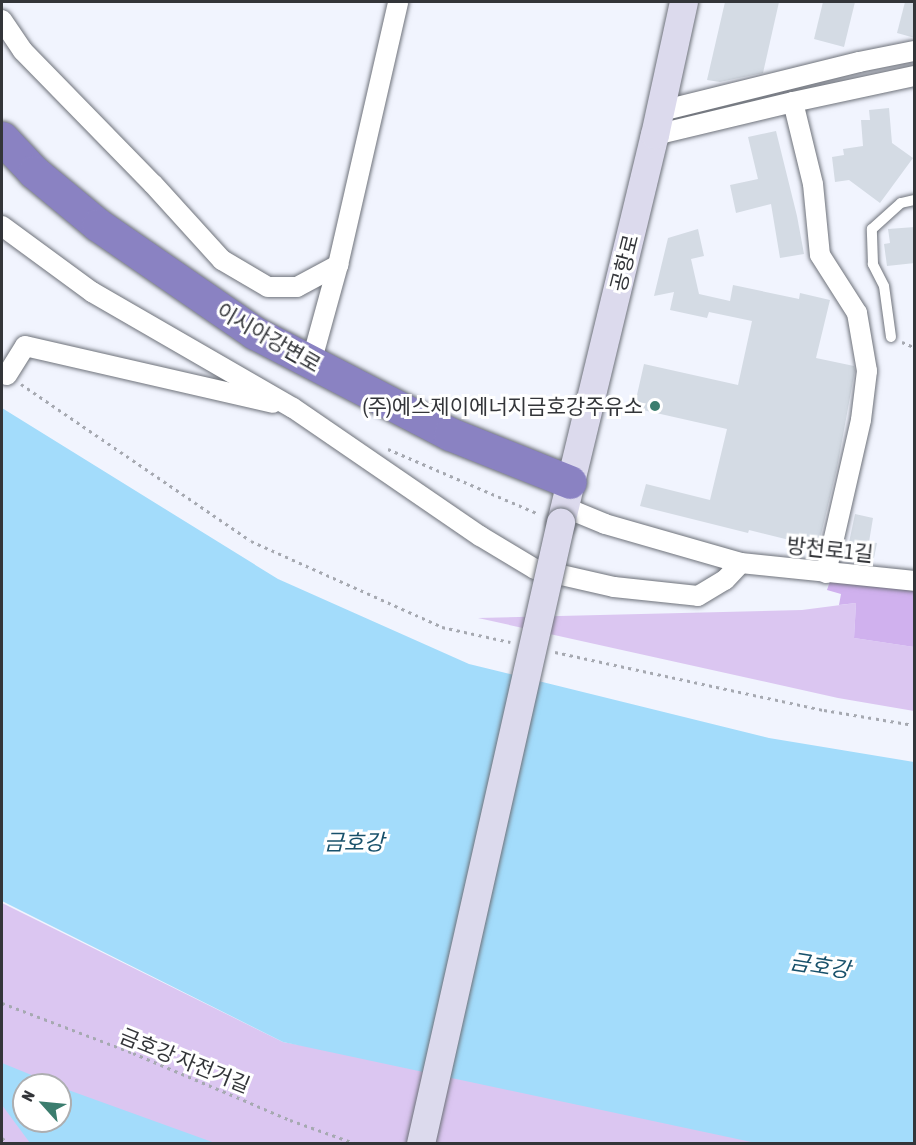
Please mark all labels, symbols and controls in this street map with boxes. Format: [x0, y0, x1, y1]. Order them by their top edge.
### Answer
street label: 공항로 [605, 232, 643, 294]
street label: 이시아강변로 [213, 297, 325, 377]
place label: (주)에스제이에너지금호강주유소 [362, 393, 643, 419]
marker: (주)에스제이에너지금호강주유소 [648, 399, 662, 413]
street label: 방천로1길 [785, 532, 875, 566]
water label: 금호강 [324, 830, 384, 856]
water label: 금호강 [788, 948, 852, 984]
street label: 금호강 자전거길 [116, 1022, 254, 1098]
north arrow [12, 1073, 72, 1133]
text: N [18, 1087, 38, 1104]

